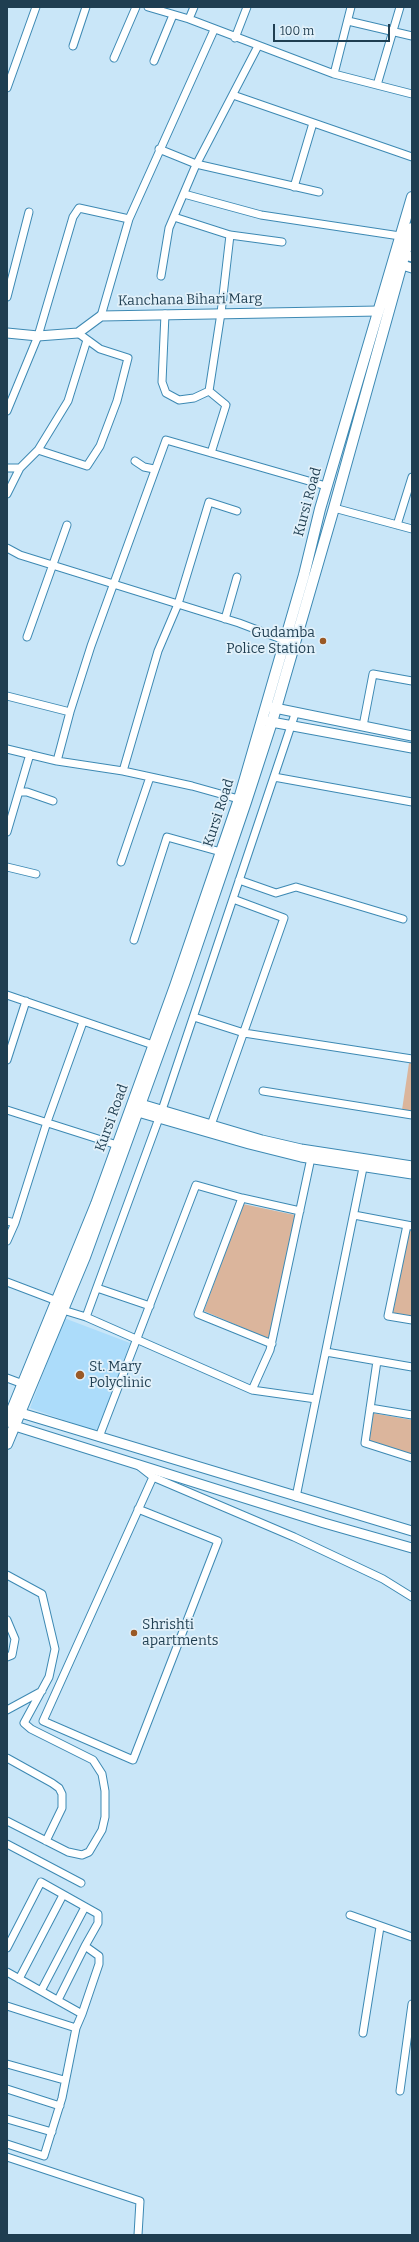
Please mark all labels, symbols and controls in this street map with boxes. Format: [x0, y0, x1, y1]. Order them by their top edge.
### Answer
scale bar [275, 16, 392, 42]
text: 100 m [280, 24, 314, 38]
street label: Kanchana Bihari Marg [118, 290, 262, 310]
street label: Kursi Road [291, 466, 325, 538]
place label: Gudamba Police Station [226, 625, 315, 658]
marker: Gudamba Police Station [318, 636, 328, 646]
street label: Kursi Road [200, 777, 238, 849]
street label: Kursi Road [92, 1082, 132, 1154]
place label: St. Mary Polyclinic [89, 1359, 151, 1392]
marker: St. Mary Polyclinic [74, 1369, 86, 1381]
place label: Shrishti apartments [142, 1617, 218, 1650]
marker: Shrishti apartments [129, 1628, 139, 1638]

